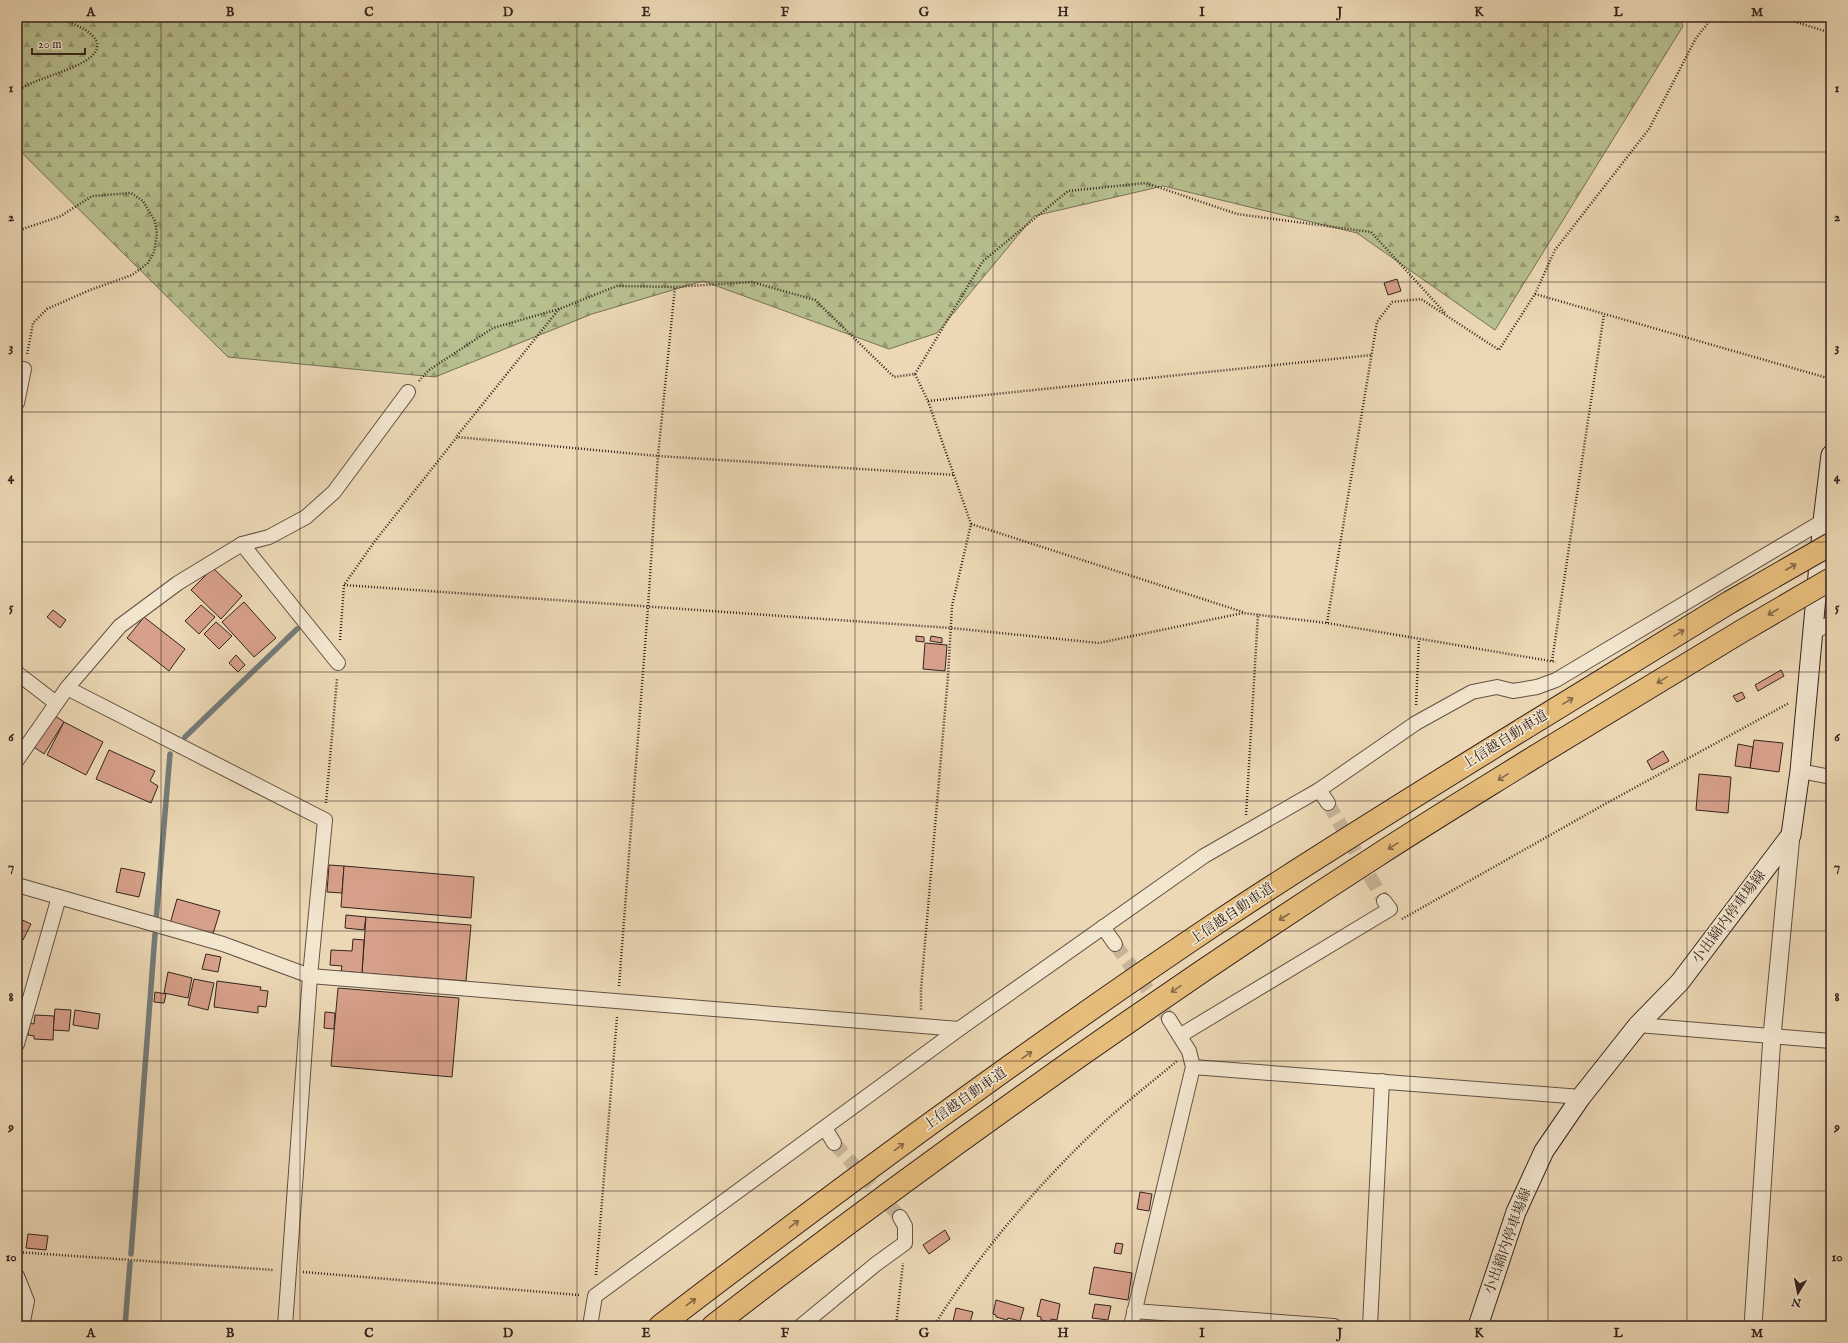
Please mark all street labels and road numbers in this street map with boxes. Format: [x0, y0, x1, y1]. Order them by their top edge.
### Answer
street label: 上信越自動車道 [1459, 706, 1551, 774]
street label: 小出綿内停車場線 [1688, 867, 1770, 967]
street label: 上信越自動車道 [1186, 879, 1278, 949]
street label: 上信越自動車道 [920, 1064, 1010, 1134]
street label: 小出綿内停車場線 [1480, 1185, 1536, 1297]

